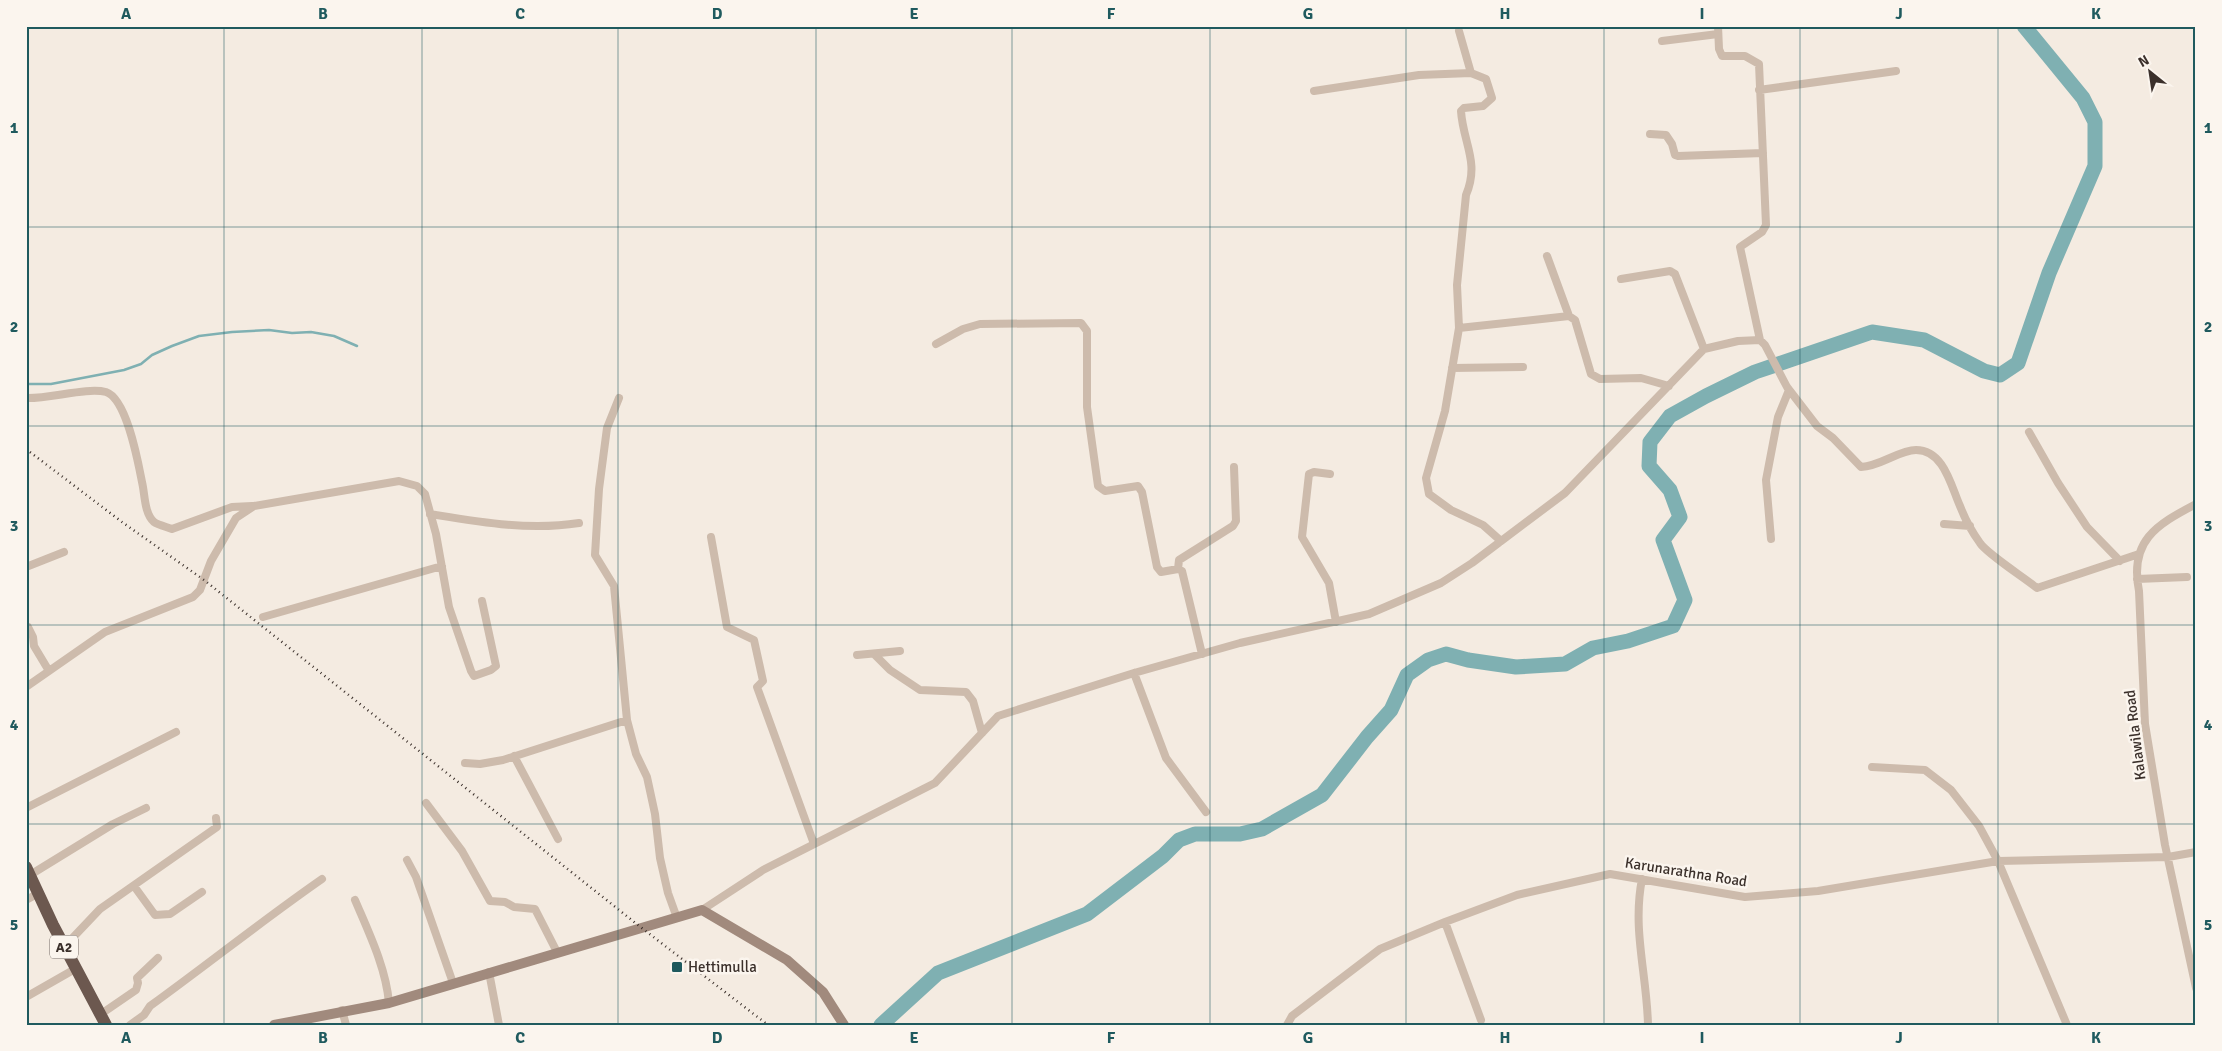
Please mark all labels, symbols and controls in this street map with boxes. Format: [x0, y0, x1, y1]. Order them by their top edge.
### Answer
text: A [121, 4, 132, 24]
text: B [318, 4, 328, 24]
text: C [515, 4, 525, 24]
text: D [712, 4, 723, 24]
text: E [909, 4, 919, 24]
text: F [1107, 4, 1116, 24]
text: G [1303, 4, 1313, 24]
text: H [1500, 4, 1510, 24]
text: I [1699, 4, 1705, 24]
text: J [1895, 4, 1903, 24]
text: K [2091, 4, 2101, 24]
north arrow [2124, 48, 2174, 98]
text: N [2135, 51, 2152, 71]
text: 1 [10, 118, 19, 138]
text: 1 [2204, 118, 2213, 138]
text: 2 [10, 317, 18, 337]
text: 2 [2204, 317, 2212, 337]
text: 3 [10, 516, 18, 536]
text: 3 [2204, 516, 2212, 536]
street label: Kalawila Road [2121, 689, 2149, 781]
text: 4 [10, 715, 19, 735]
text: 4 [2204, 715, 2213, 735]
street label: Karunarathna Road [1624, 853, 1748, 891]
text: 5 [10, 915, 18, 935]
text: 5 [2204, 915, 2212, 935]
road number: A2 [50, 936, 78, 959]
place label: Hettimulla [688, 958, 757, 976]
marker: Hettimulla [670, 960, 684, 974]
text: A [121, 1028, 132, 1048]
text: B [318, 1028, 328, 1048]
text: C [515, 1028, 525, 1048]
text: D [712, 1028, 723, 1048]
text: E [909, 1028, 919, 1048]
text: F [1107, 1028, 1116, 1048]
text: G [1303, 1028, 1313, 1048]
text: H [1500, 1028, 1510, 1048]
text: I [1699, 1028, 1705, 1048]
text: J [1895, 1028, 1903, 1048]
text: K [2091, 1028, 2101, 1048]

